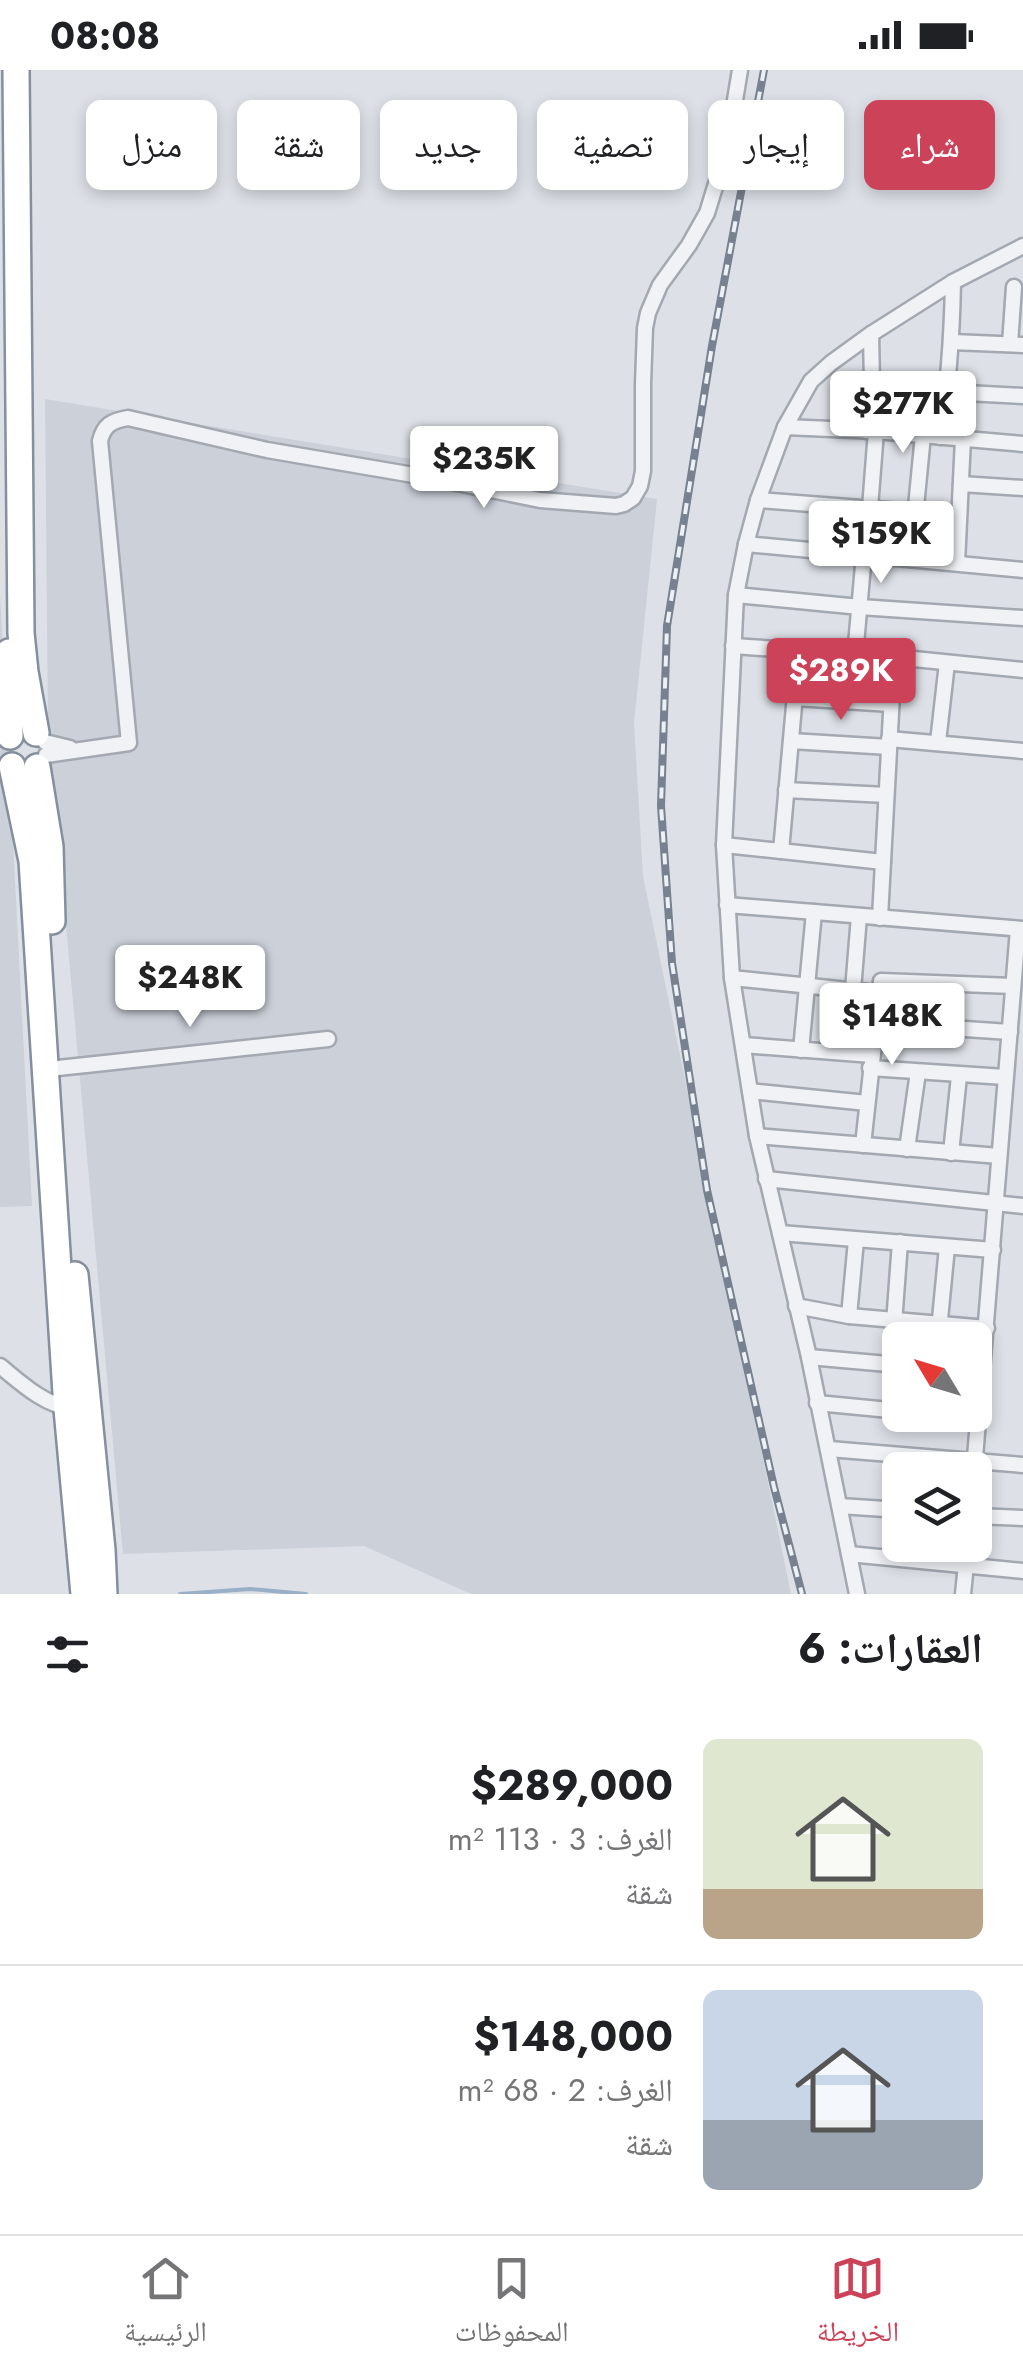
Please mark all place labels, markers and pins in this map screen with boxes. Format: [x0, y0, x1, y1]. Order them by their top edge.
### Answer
pin: $277K [833, 371, 973, 456]
pin: $235K [414, 426, 554, 511]
pin: $159K [811, 501, 951, 586]
pin: $289K [771, 638, 911, 723]
pin: $248K [120, 945, 260, 1030]
pin: $148K [822, 983, 962, 1068]

